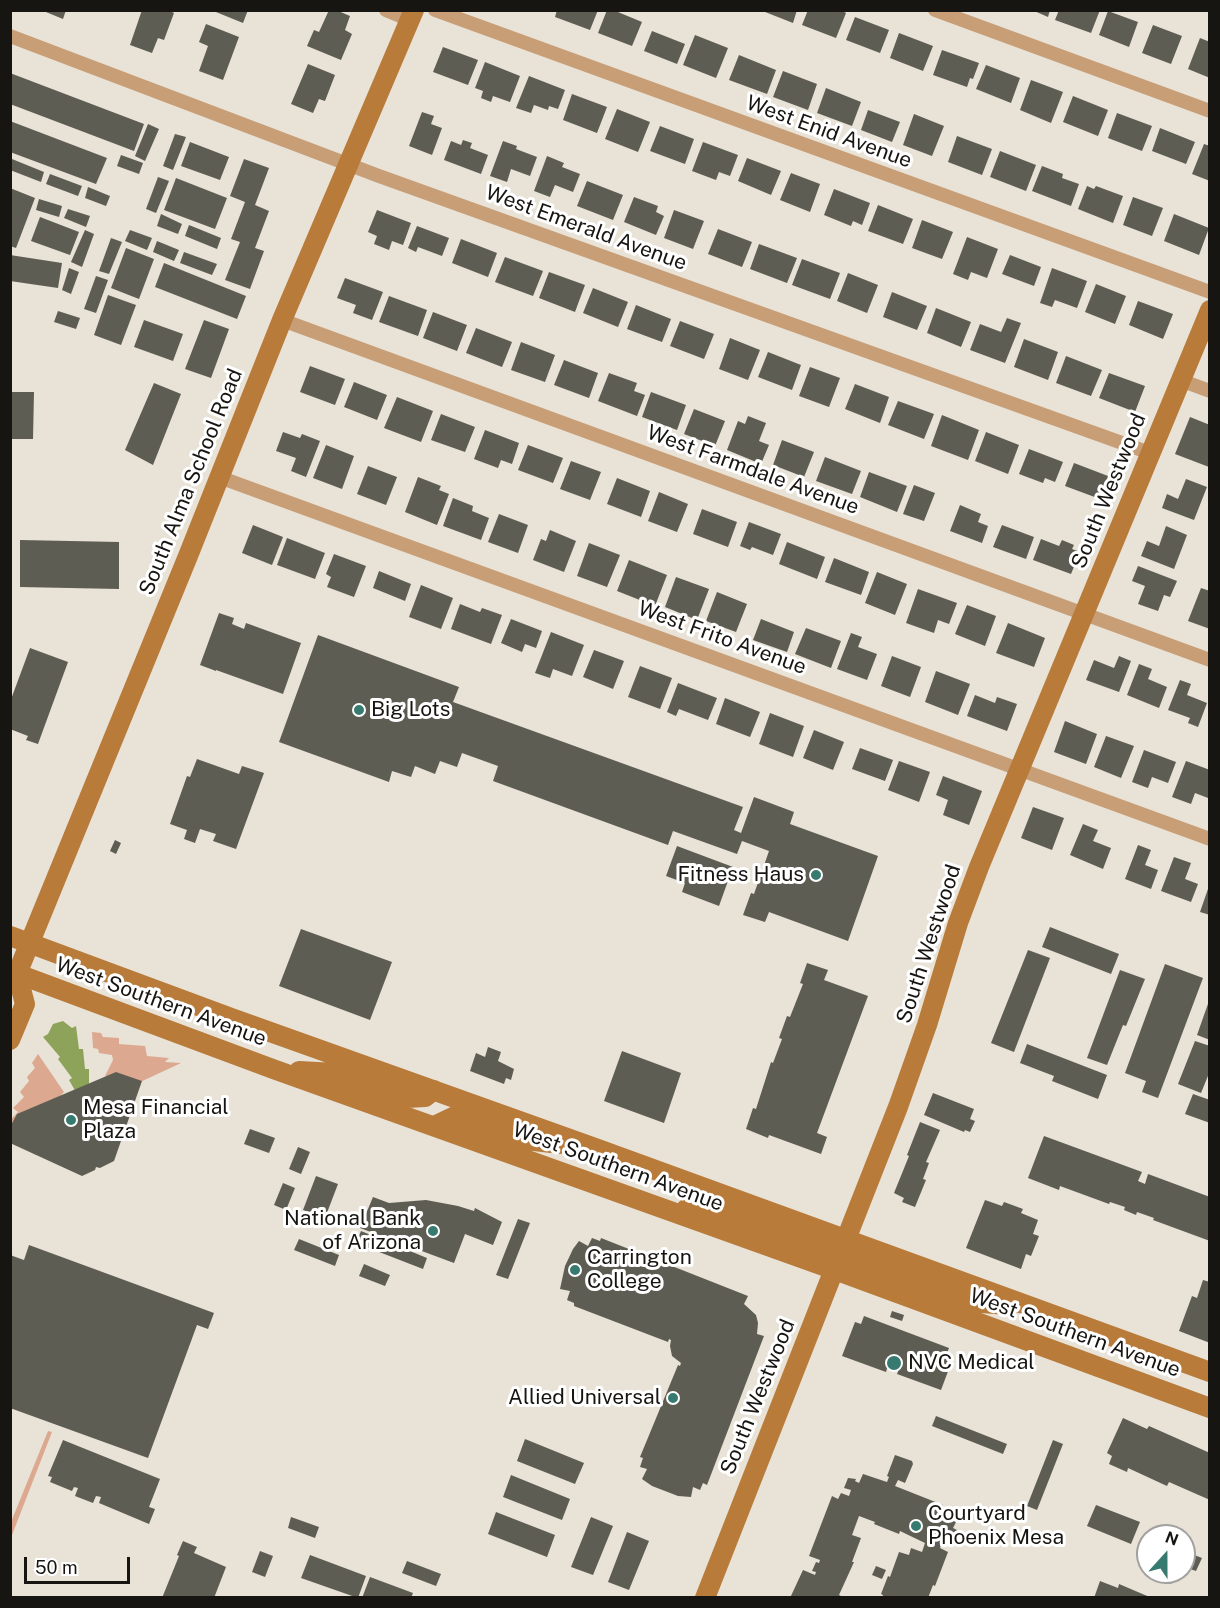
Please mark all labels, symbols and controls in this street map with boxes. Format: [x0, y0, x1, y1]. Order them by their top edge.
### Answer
street label: West Enid Avenue [743, 90, 915, 174]
street label: West Emerald Avenue [482, 180, 690, 276]
street label: South Alma School Road [134, 365, 248, 599]
street label: South Westwood [1066, 410, 1152, 572]
street label: West Farmdale Avenue [643, 420, 863, 520]
street label: West Frito Avenue [634, 596, 810, 680]
place label: Big Lots [371, 697, 450, 723]
marker: Big Lots [352, 703, 366, 717]
street label: South Westwood [891, 861, 967, 1027]
place label: Fitness Haus [677, 862, 804, 888]
marker: Fitness Haus [809, 868, 823, 882]
street label: West Southern Avenue [52, 952, 270, 1052]
place label: Mesa Financial Plaza [83, 1095, 229, 1145]
marker: Mesa Financial Plaza [64, 1113, 78, 1127]
street label: West Southern Avenue [509, 1117, 727, 1217]
place label: National Bank of Arizona [284, 1206, 421, 1256]
marker: National Bank of Arizona [426, 1224, 440, 1238]
place label: Carrington College [587, 1245, 692, 1295]
marker: Carrington College [568, 1263, 582, 1277]
street label: West Southern Avenue [966, 1283, 1184, 1383]
street label: South Westwood [715, 1316, 801, 1478]
place label: NVC Medical [908, 1350, 1035, 1376]
marker: NVC Medical [885, 1354, 903, 1372]
place label: Allied Universal [508, 1385, 661, 1411]
marker: Allied Universal [666, 1391, 680, 1405]
place label: Courtyard Phoenix Mesa [928, 1501, 1064, 1551]
marker: Courtyard Phoenix Mesa [909, 1519, 923, 1533]
north arrow [1136, 1524, 1196, 1584]
text: N [1163, 1527, 1181, 1550]
scale bar [27, 1545, 134, 1583]
text: 50 m [35, 1557, 78, 1578]

